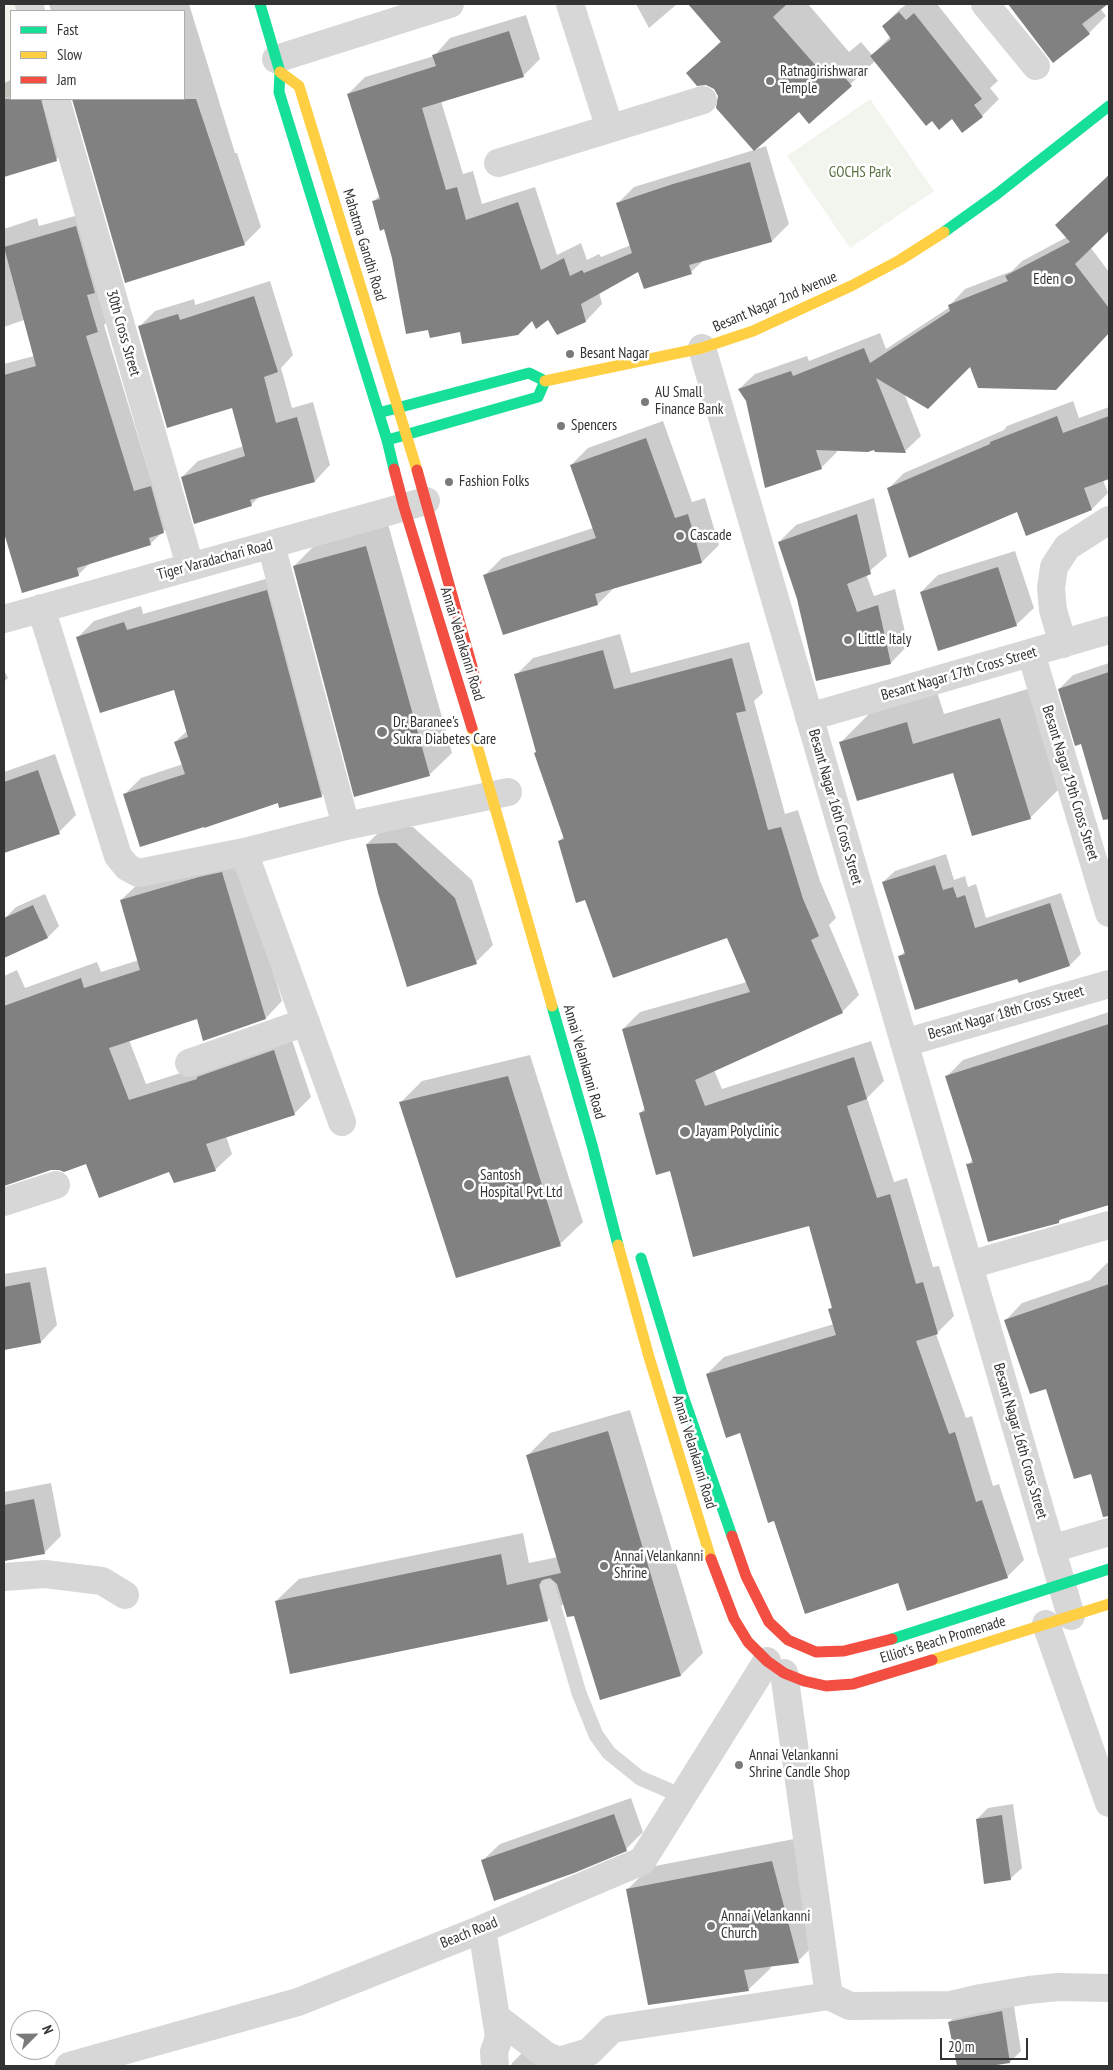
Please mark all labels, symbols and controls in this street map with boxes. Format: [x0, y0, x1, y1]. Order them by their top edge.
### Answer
legend [10, 10, 185, 100]
text: Fast [57, 20, 78, 39]
text: Slow [57, 45, 82, 64]
place label: Ratnagirishwarar Temple [780, 63, 868, 98]
text: Jam [57, 70, 76, 89]
marker: Ratnagirishwarar Temple [764, 75, 776, 87]
park label: GOCHS Park [829, 164, 891, 182]
street label: Mahatma Gandhi Road [338, 187, 390, 303]
street label: Besant Nagar 2nd Avenue [710, 268, 840, 336]
place label: Eden [1033, 271, 1059, 289]
marker: Eden [1063, 274, 1075, 286]
street label: 30th Cross Street [102, 288, 144, 378]
place label: Besant Nagar [580, 345, 649, 363]
marker: Besant Nagar [564, 348, 576, 360]
place label: AU Small Finance Bank [655, 384, 724, 419]
marker: AU Small Finance Bank [639, 396, 651, 408]
place label: Spencers [571, 417, 617, 435]
marker: Spencers [555, 420, 567, 432]
place label: Fashion Folks [459, 473, 529, 491]
marker: Fashion Folks [443, 476, 455, 488]
place label: Cascade [690, 527, 732, 545]
marker: Cascade [674, 530, 686, 542]
street label: Tiger Varadachari Road [155, 536, 275, 584]
street label: Annai Velankanni Road [436, 585, 488, 703]
place label: Little Italy [858, 631, 911, 649]
marker: Little Italy [842, 634, 854, 646]
street label: Besant Nagar 17th Cross Street [879, 643, 1039, 705]
street label: Besant Nagar 19th Cross Street [1038, 703, 1102, 863]
place label: Dr. Baranee's Sukra Diabetes Care [393, 714, 496, 749]
marker: Dr. Baranee's Sukra Diabetes Care [375, 725, 389, 739]
street label: Besant Nagar 16th Cross Street [804, 727, 866, 887]
street label: Besant Nagar 18th Cross Street [926, 982, 1086, 1044]
street label: Annai Velankanni Road [559, 1003, 609, 1121]
place label: Jayam Polyclinic [696, 1123, 779, 1141]
marker: Jayam Polyclinic [678, 1125, 692, 1139]
place label: Santosh Hospital Pvt Ltd [480, 1167, 562, 1202]
marker: Santosh Hospital Pvt Ltd [462, 1178, 476, 1192]
street label: Besant Nagar 16th Cross Street [989, 1361, 1051, 1521]
street label: Annai Velankanni Road [668, 1393, 720, 1511]
place label: Annai Velankanni Shrine [614, 1548, 703, 1583]
marker: Annai Velankanni Shrine [598, 1560, 610, 1572]
street label: Elliot's Beach Promenade [878, 1612, 1008, 1668]
place label: Annai Velankanni Shrine Candle Shop [749, 1747, 850, 1782]
marker: Annai Velankanni Shrine Candle Shop [733, 1759, 745, 1771]
place label: Annai Velankanni Church [721, 1908, 810, 1943]
street label: Beach Road [438, 1913, 500, 1953]
marker: Annai Velankanni Church [705, 1920, 717, 1932]
north arrow [10, 2010, 60, 2060]
text: N [38, 2023, 58, 2037]
scale bar [943, 2028, 1030, 2060]
text: 20 m [948, 2037, 974, 2056]

